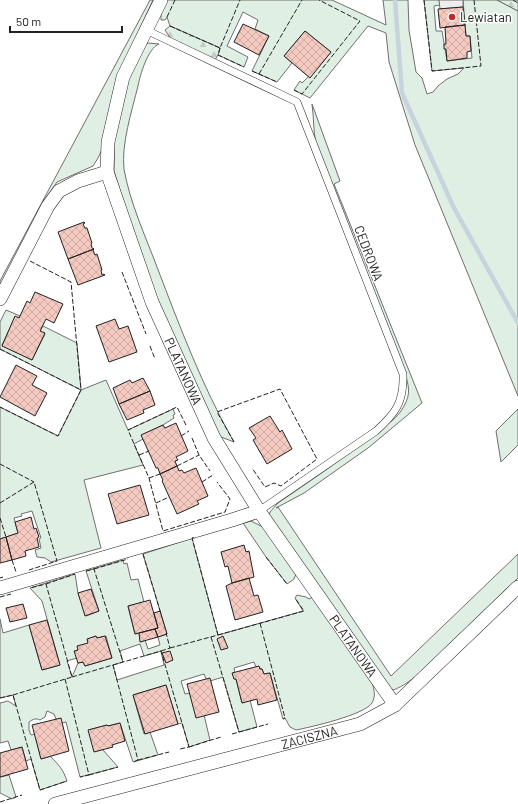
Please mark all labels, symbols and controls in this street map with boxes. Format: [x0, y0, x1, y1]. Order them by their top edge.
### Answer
scale bar [10, 8, 122, 34]
place label: Lewiatan [460, 9, 512, 25]
marker: Lewiatan [447, 12, 457, 22]
text: 50 m [16, 14, 41, 28]
street label: CEDROWA [351, 223, 387, 283]
street label: PLATANOWA [161, 335, 206, 407]
street label: PLATANOWA [326, 612, 381, 680]
street label: ZACISZNA [280, 722, 339, 752]

